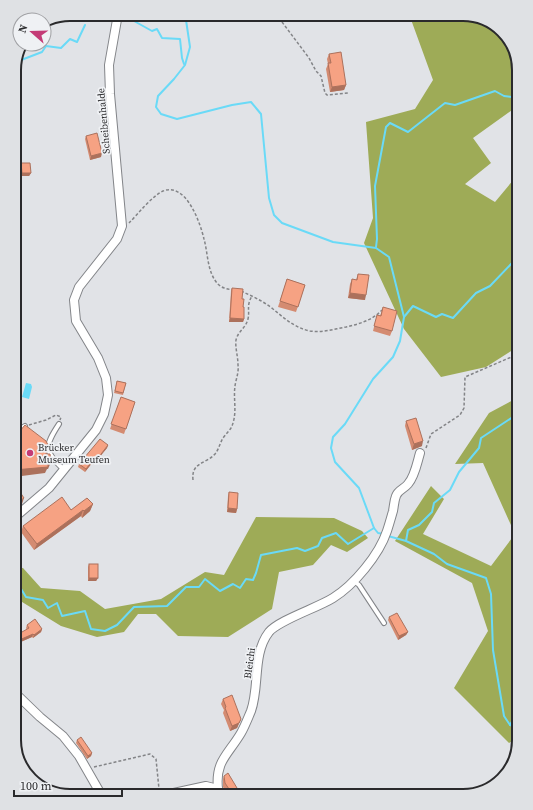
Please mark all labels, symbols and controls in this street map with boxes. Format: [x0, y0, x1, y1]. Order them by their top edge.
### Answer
north arrow [12, 12, 52, 52]
text: N [15, 22, 31, 35]
street label: Scheibenhalde [94, 88, 113, 154]
place label: Brücker Museum Teufen [38, 441, 110, 466]
marker: Brücker Museum Teufen [25, 448, 35, 458]
street label: Bleichi [241, 647, 258, 679]
scale bar [14, 772, 122, 798]
text: 100 m [20, 778, 52, 794]

